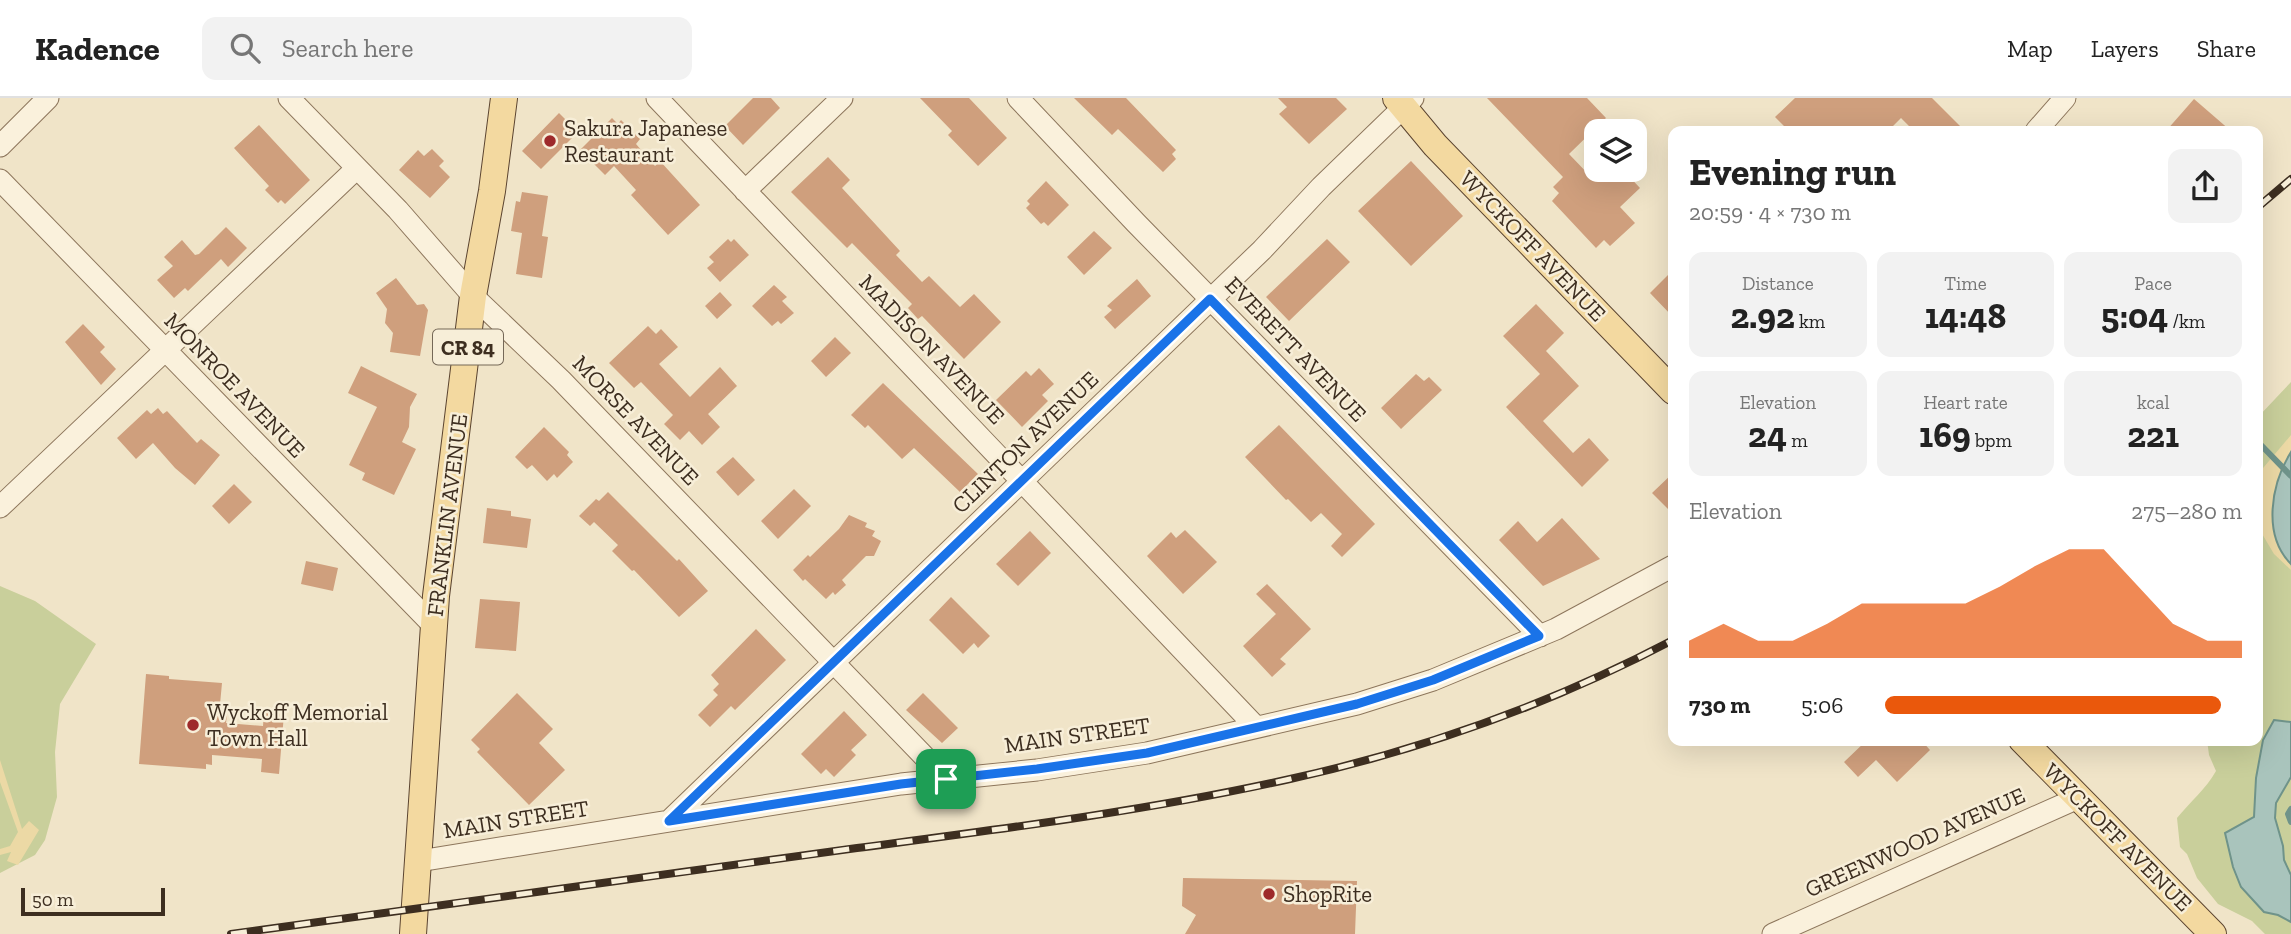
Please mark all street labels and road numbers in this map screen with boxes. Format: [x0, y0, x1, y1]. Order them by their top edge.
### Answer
street label: WYCKOFF AVENUE [1454, 165, 1612, 327]
street label: MADISON AVENUE [853, 268, 1011, 430]
street label: EVERETT AVENUE [1220, 271, 1372, 427]
street label: MONROE AVENUE [159, 307, 311, 463]
road number: CR 84 [433, 330, 503, 364]
street label: MORSE AVENUE [567, 349, 705, 491]
street label: CLINTON AVENUE [946, 365, 1104, 519]
street label: FRANKLIN AVENUE [421, 412, 473, 618]
street label: MAIN STREET [1002, 711, 1152, 759]
street label: WYCKOFF AVENUE [2038, 757, 2198, 917]
street label: GREENWOOD AVENUE [1801, 781, 2029, 903]
street label: MAIN STREET [441, 794, 591, 844]

